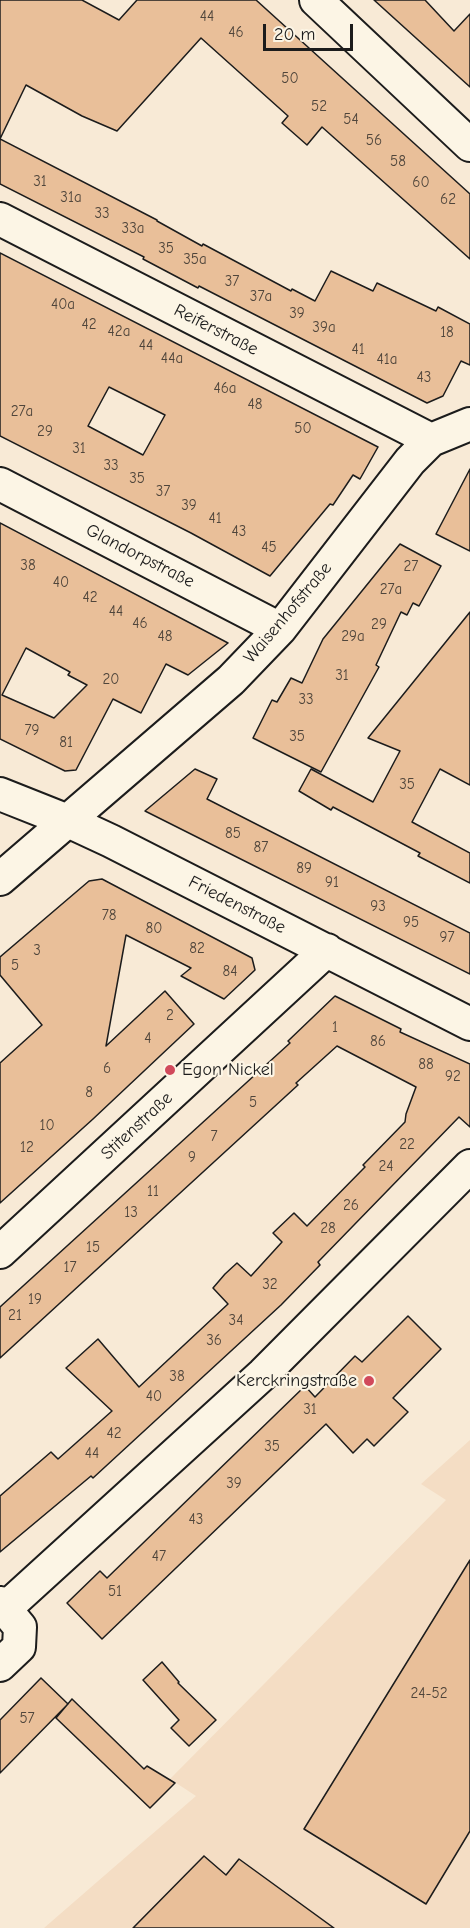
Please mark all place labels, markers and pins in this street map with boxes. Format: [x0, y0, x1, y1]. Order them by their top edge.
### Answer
place label: Egon Nickel [182, 1059, 274, 1081]
marker: Egon Nickel [163, 1063, 177, 1077]
place label: Kerckringstraße [236, 1370, 357, 1392]
marker: Kerckringstraße [362, 1374, 376, 1388]

